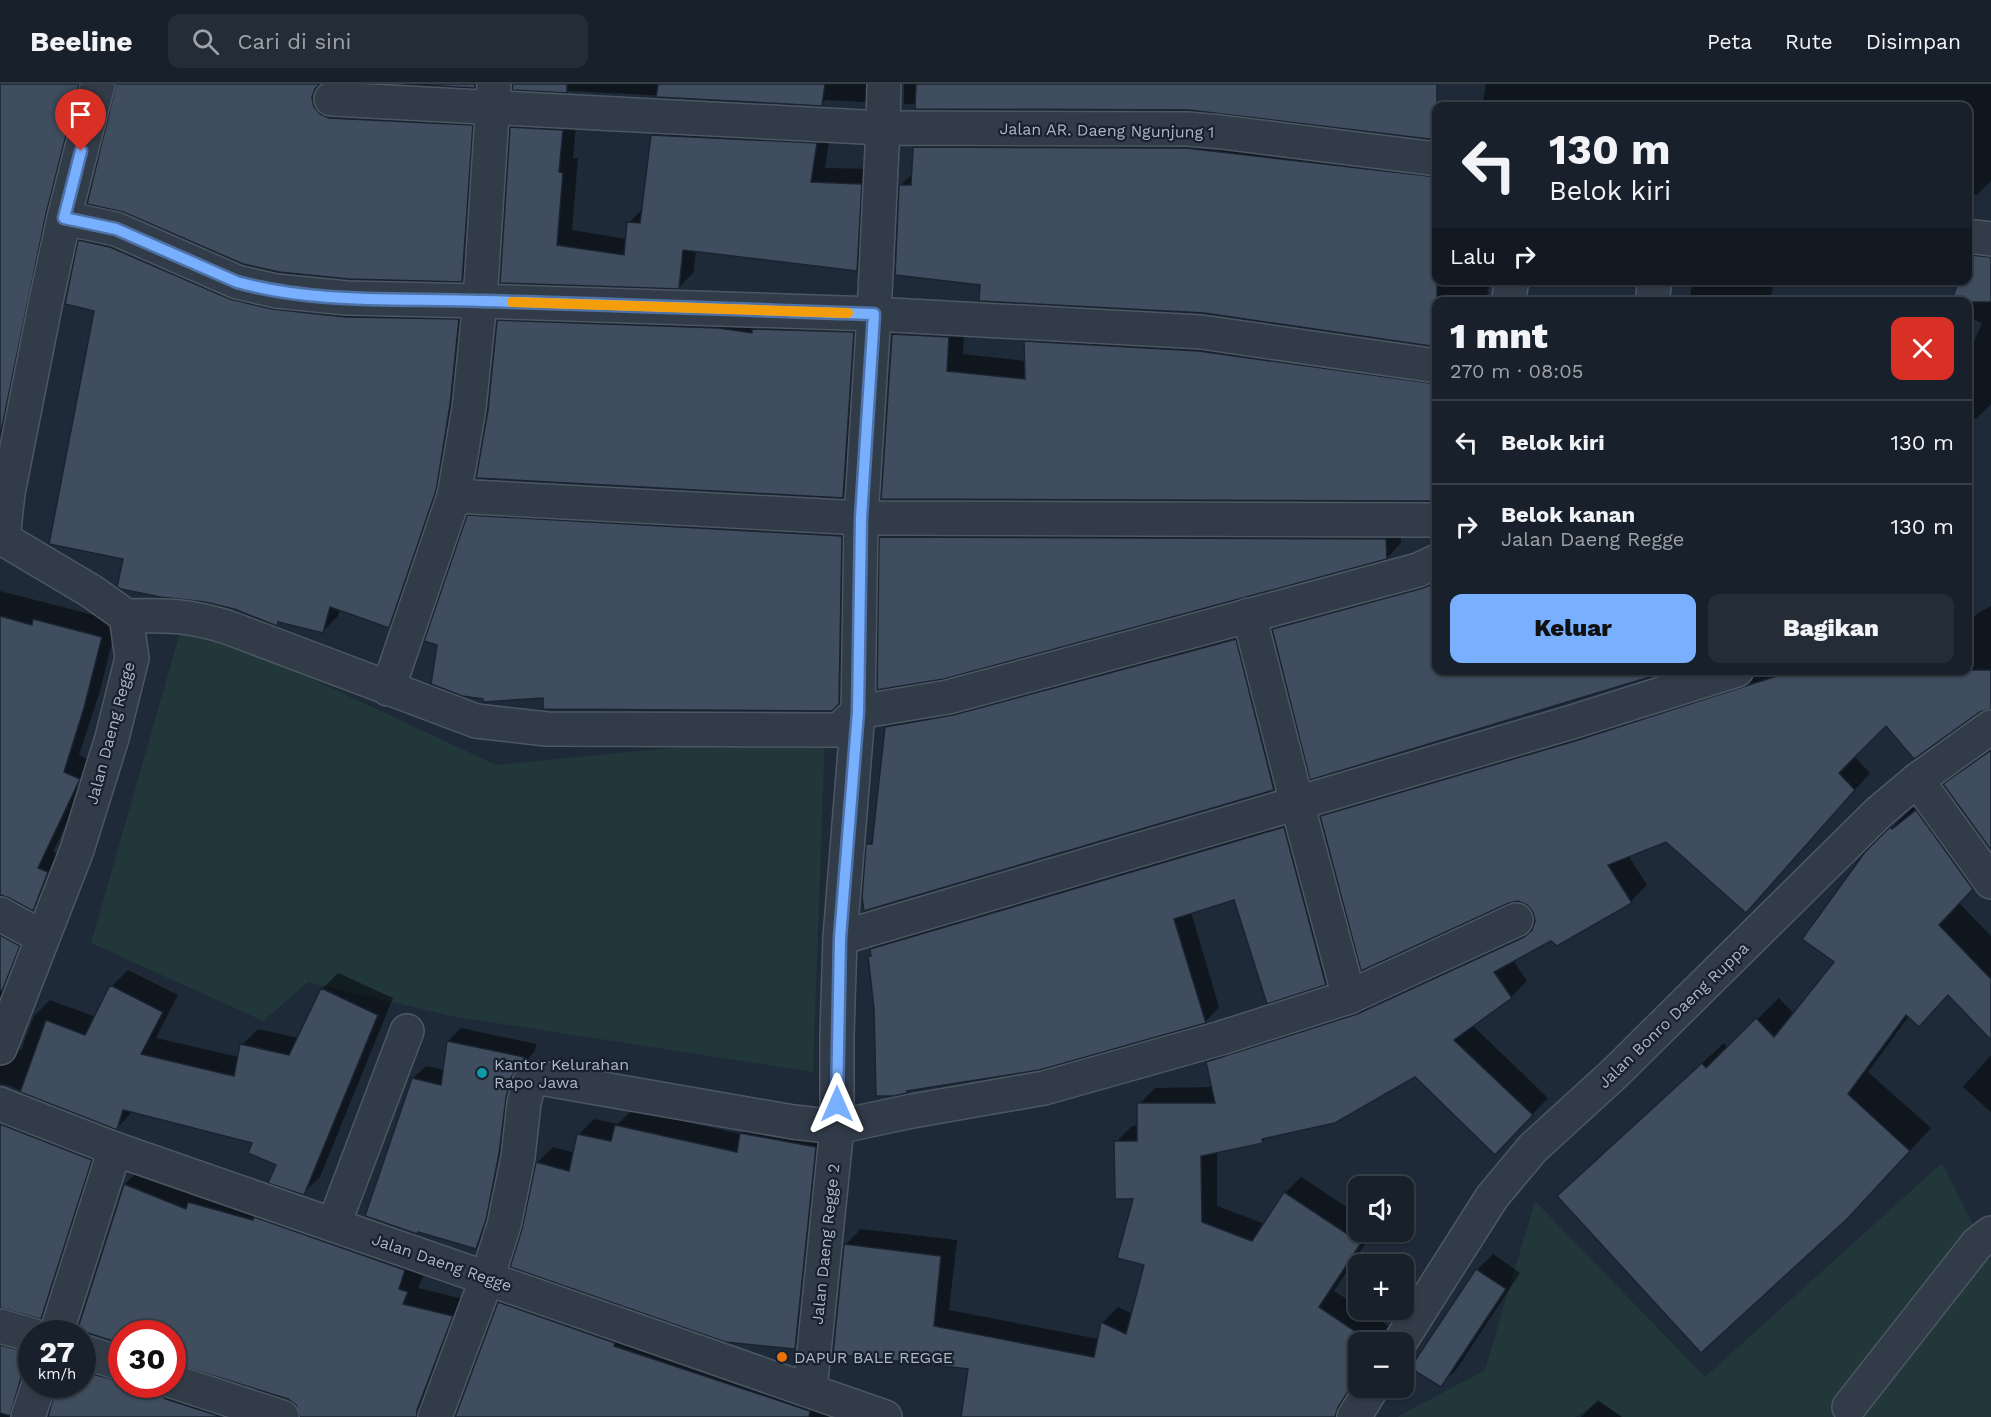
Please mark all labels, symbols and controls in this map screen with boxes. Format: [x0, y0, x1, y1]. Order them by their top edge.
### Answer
search box [168, 14, 588, 68]
text: Beeline [30, 25, 132, 58]
icon: search [189, 25, 222, 58]
text: Cari di sini [237, 29, 351, 54]
text: Peta [1707, 29, 1752, 54]
text: Rute [1785, 29, 1833, 54]
text: Disimpan [1866, 29, 1961, 54]
pin [55, 89, 106, 151]
icon: arrive [64, 98, 97, 131]
street label: Jalan AR. Daeng Ngunjung 1 [999, 119, 1215, 142]
text: 130 m [1549, 125, 1671, 174]
icon: left [1450, 126, 1528, 204]
text: Belok kiri [1549, 175, 1671, 207]
icon: right [1508, 240, 1541, 273]
text: Lalu [1450, 244, 1496, 269]
text: 1 mnt [1450, 315, 1548, 357]
button: close [1891, 317, 1954, 380]
text: 270 m · 08:05 [1450, 359, 1583, 383]
icon: left [1450, 426, 1483, 459]
text: Belok kiri [1501, 430, 1605, 455]
text: 130 m [1890, 430, 1954, 455]
text: Belok kanan [1501, 502, 1635, 527]
icon: right [1450, 510, 1483, 543]
text: 130 m [1890, 514, 1954, 539]
text: Jalan Daeng Regge [1501, 527, 1684, 551]
button: Keluar [1450, 594, 1696, 663]
button: Bagikan [1708, 594, 1954, 663]
street label: Jalan Daeng Regge [82, 660, 139, 806]
street label: Jalan Bonro Daeng Ruppa [1594, 939, 1752, 1092]
place label: Kantor Kelurahan Rapo Jawa [494, 1055, 629, 1092]
marker: Kantor Kelurahan Rapo Jawa [475, 1066, 489, 1080]
position arrow [805, 1072, 869, 1136]
street label: Jalan Daeng Regge 2 [808, 1163, 843, 1325]
map controls [1348, 1176, 1414, 1398]
button: sound [1348, 1176, 1414, 1242]
street label: Jalan Daeng Regge [369, 1230, 514, 1295]
button: + [1348, 1254, 1414, 1320]
speed limit sign: 30 [108, 1320, 186, 1398]
button: − [1348, 1332, 1414, 1398]
text: 27 [39, 1334, 75, 1369]
place label: DAPUR BALE REGGE [794, 1348, 953, 1367]
marker: DAPUR BALE REGGE [775, 1350, 789, 1364]
text: km/h [38, 1365, 76, 1383]

